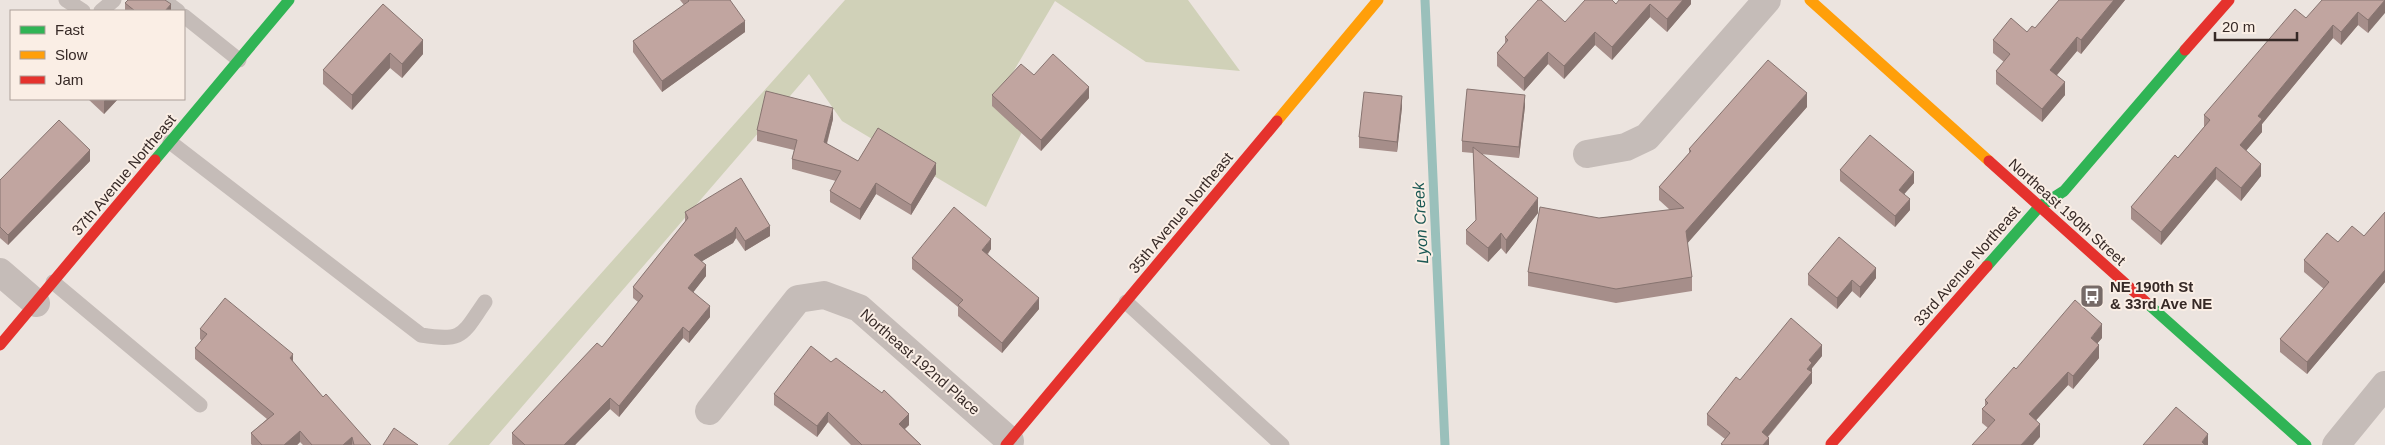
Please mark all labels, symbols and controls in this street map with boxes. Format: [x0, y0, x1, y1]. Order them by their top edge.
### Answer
legend [10, 10, 185, 100]
scale bar [2215, 10, 2298, 42]
text: 20 m [2222, 18, 2255, 35]
text: Fast [55, 21, 85, 38]
text: Slow [55, 46, 88, 63]
text: Jam [55, 71, 83, 88]
street label: 37th Avenue Northeast [68, 110, 180, 238]
street label: 35th Avenue Northeast [1125, 148, 1237, 276]
street label: Northeast 190th Street [2006, 155, 2130, 269]
water label: Lyon Creek [1410, 181, 1431, 264]
street label: 33rd Avenue Northeast [1910, 202, 2024, 329]
place label: NE 190th St & 33rd Ave NE [2110, 278, 2212, 312]
bus stop icon: NE 190th St & 33rd Ave NE [2079, 283, 2105, 309]
street label: Northeast 192nd Place [857, 305, 983, 418]

